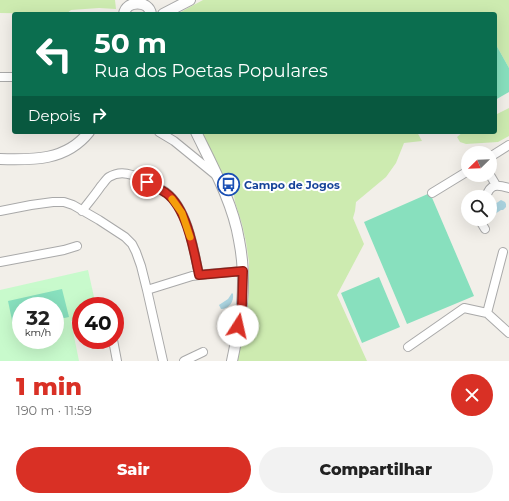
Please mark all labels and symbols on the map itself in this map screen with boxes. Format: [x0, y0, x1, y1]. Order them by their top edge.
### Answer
north arrow [461, 146, 497, 182]
pin [130, 165, 164, 199]
bus stop icon: Campo de Jogos [215, 172, 241, 198]
place label: Campo de Jogos [244, 178, 340, 192]
speed limit sign: 40 [72, 297, 124, 349]
position arrow [217, 305, 259, 347]

